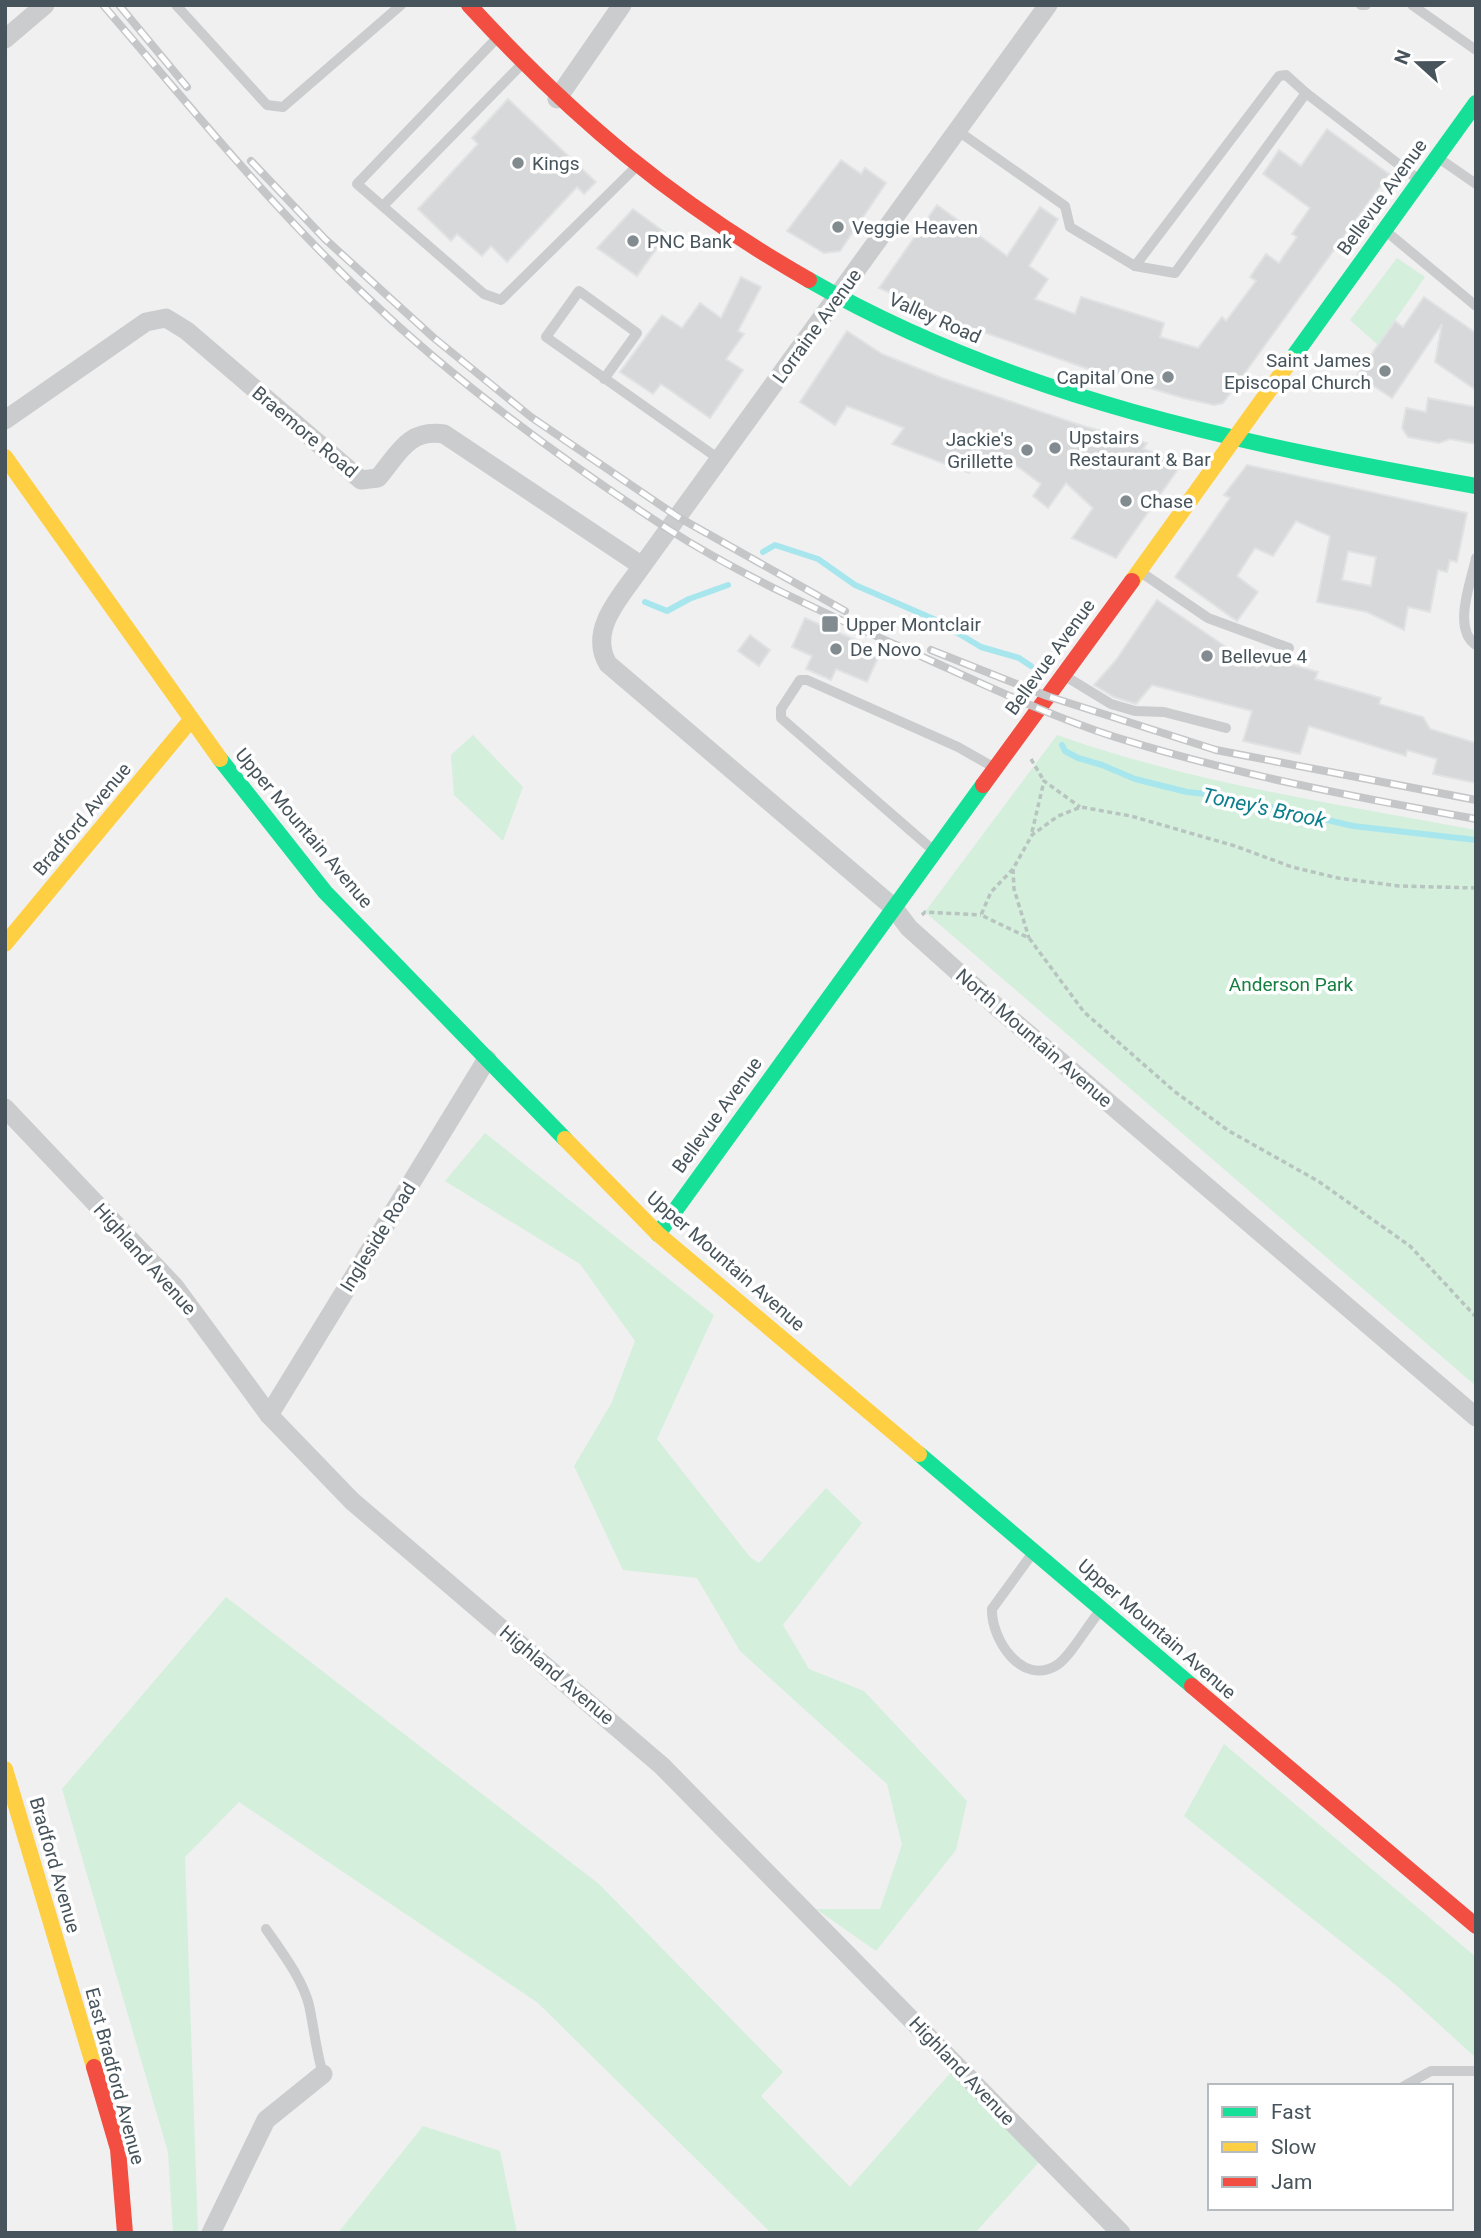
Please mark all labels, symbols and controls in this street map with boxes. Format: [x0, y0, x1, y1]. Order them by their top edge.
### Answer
north arrow [1383, 28, 1453, 98]
text: N [1389, 47, 1416, 67]
street label: Bellevue Avenue [1332, 135, 1432, 259]
place label: Kings [532, 152, 580, 175]
marker: Kings [510, 155, 526, 171]
place label: Veggie Heaven [852, 216, 978, 239]
marker: Veggie Heaven [830, 219, 846, 235]
place label: PNC Bank [647, 230, 732, 253]
marker: PNC Bank [625, 233, 641, 249]
street label: Lorraine Avenue [768, 264, 866, 388]
street label: Valley Road [885, 287, 985, 349]
place label: Saint James Episcopal Church [1224, 349, 1371, 394]
marker: Saint James Episcopal Church [1377, 363, 1393, 379]
place label: Capital One [1056, 366, 1154, 389]
marker: Capital One [1160, 369, 1176, 385]
street label: Braemore Road [248, 381, 362, 483]
place label: Upstairs Restaurant & Bar [1069, 426, 1211, 471]
place label: Jackie's Grillette [946, 428, 1013, 473]
marker: Upstairs Restaurant & Bar [1047, 440, 1063, 456]
marker: Jackie's Grillette [1019, 442, 1035, 458]
place label: Chase [1140, 490, 1193, 513]
marker: Chase [1118, 493, 1134, 509]
street label: Bellevue Avenue [1000, 595, 1100, 719]
place label: Upper Montclair [846, 613, 982, 636]
marker: Upper Montclair [820, 614, 840, 634]
place label: De Novo [850, 638, 921, 661]
marker: De Novo [828, 641, 844, 657]
place label: Bellevue 4 [1221, 645, 1308, 668]
marker: Bellevue 4 [1199, 648, 1215, 664]
street label: Upper Mountain Avenue [230, 743, 378, 913]
street label: Bradford Avenue [28, 758, 136, 880]
water label: Toney's Brook [1200, 783, 1329, 833]
street label: North Mountain Avenue [951, 964, 1117, 1112]
park label: Anderson Park [1229, 973, 1353, 996]
street label: Bellevue Avenue [667, 1053, 767, 1177]
street label: Ingleside Road [335, 1178, 421, 1296]
street label: Upper Mountain Avenue [642, 1186, 810, 1336]
street label: Highland Avenue [89, 1198, 201, 1320]
street label: Upper Mountain Avenue [1073, 1554, 1241, 1704]
street label: Highland Avenue [495, 1620, 619, 1730]
street label: Bradford Avenue [25, 1794, 85, 1936]
street label: East Bradford Avenue [80, 1985, 150, 2167]
street label: Highland Avenue [904, 2012, 1020, 2130]
legend [1208, 2084, 1453, 2210]
text: Fast [1271, 2100, 1312, 2124]
text: Slow [1271, 2135, 1317, 2159]
text: Jam [1271, 2170, 1312, 2194]

